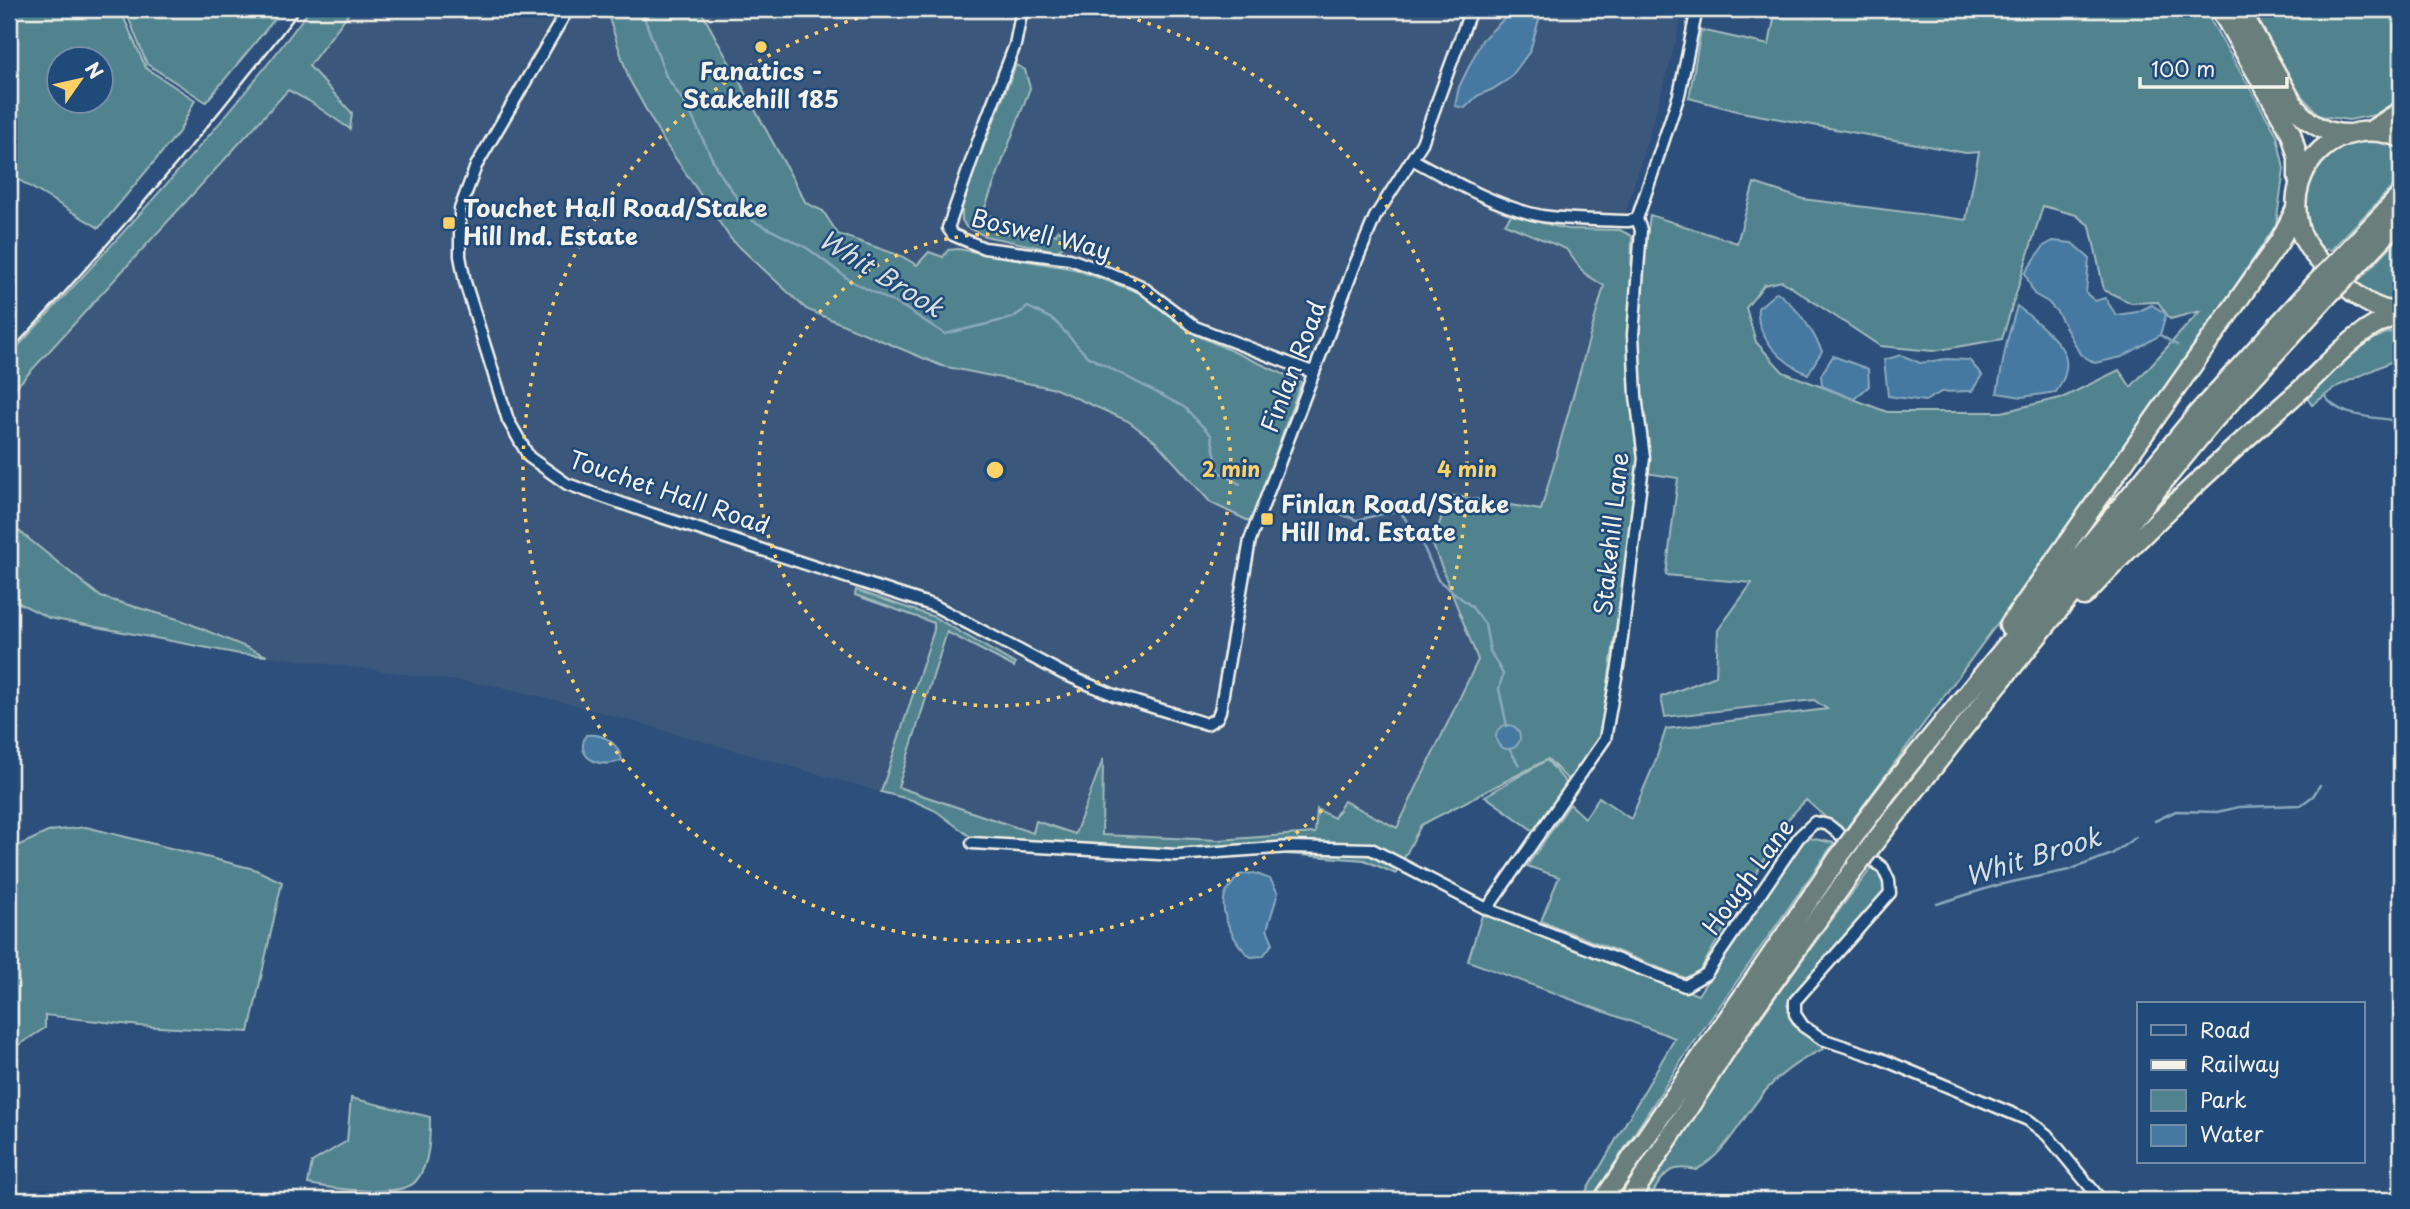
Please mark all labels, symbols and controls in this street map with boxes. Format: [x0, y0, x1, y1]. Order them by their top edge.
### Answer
marker: Fanatics - Stakehill 185 [753, 39, 769, 55]
north arrow [46, 46, 116, 116]
scale bar [2140, 46, 2288, 90]
place label: Fanatics - Stakehill 185 [683, 52, 839, 116]
text: 100 m [2151, 52, 2215, 84]
text: N [79, 56, 111, 84]
place label: Touchet Hall Road/Stake Hill Ind. Estate [463, 189, 768, 253]
street label: Boswell Way [968, 198, 1115, 268]
marker: Touchet Hall Road/Stake Hill Ind. Estate [441, 215, 457, 231]
water label: Whit Brook [812, 219, 952, 327]
street label: Finlan Road [1250, 295, 1334, 437]
street label: Touchet Hall Road [564, 440, 775, 542]
street label: Stakehill Lane [1584, 450, 1636, 617]
text: 2 min [1202, 452, 1260, 484]
text: 4 min [1437, 452, 1497, 484]
centre of rings [983, 458, 1007, 482]
place label: Finlan Road/Stake Hill Ind. Estate [1281, 485, 1509, 549]
marker: Finlan Road/Stake Hill Ind. Estate [1259, 511, 1275, 527]
street label: Hough Lane [1693, 810, 1802, 942]
water label: Whit Brook [1960, 816, 2106, 895]
legend [2137, 1002, 2364, 1164]
text: Road [2200, 1013, 2251, 1045]
text: Railway [2200, 1047, 2280, 1079]
text: Park [2200, 1083, 2247, 1115]
text: Water [2200, 1117, 2264, 1149]

